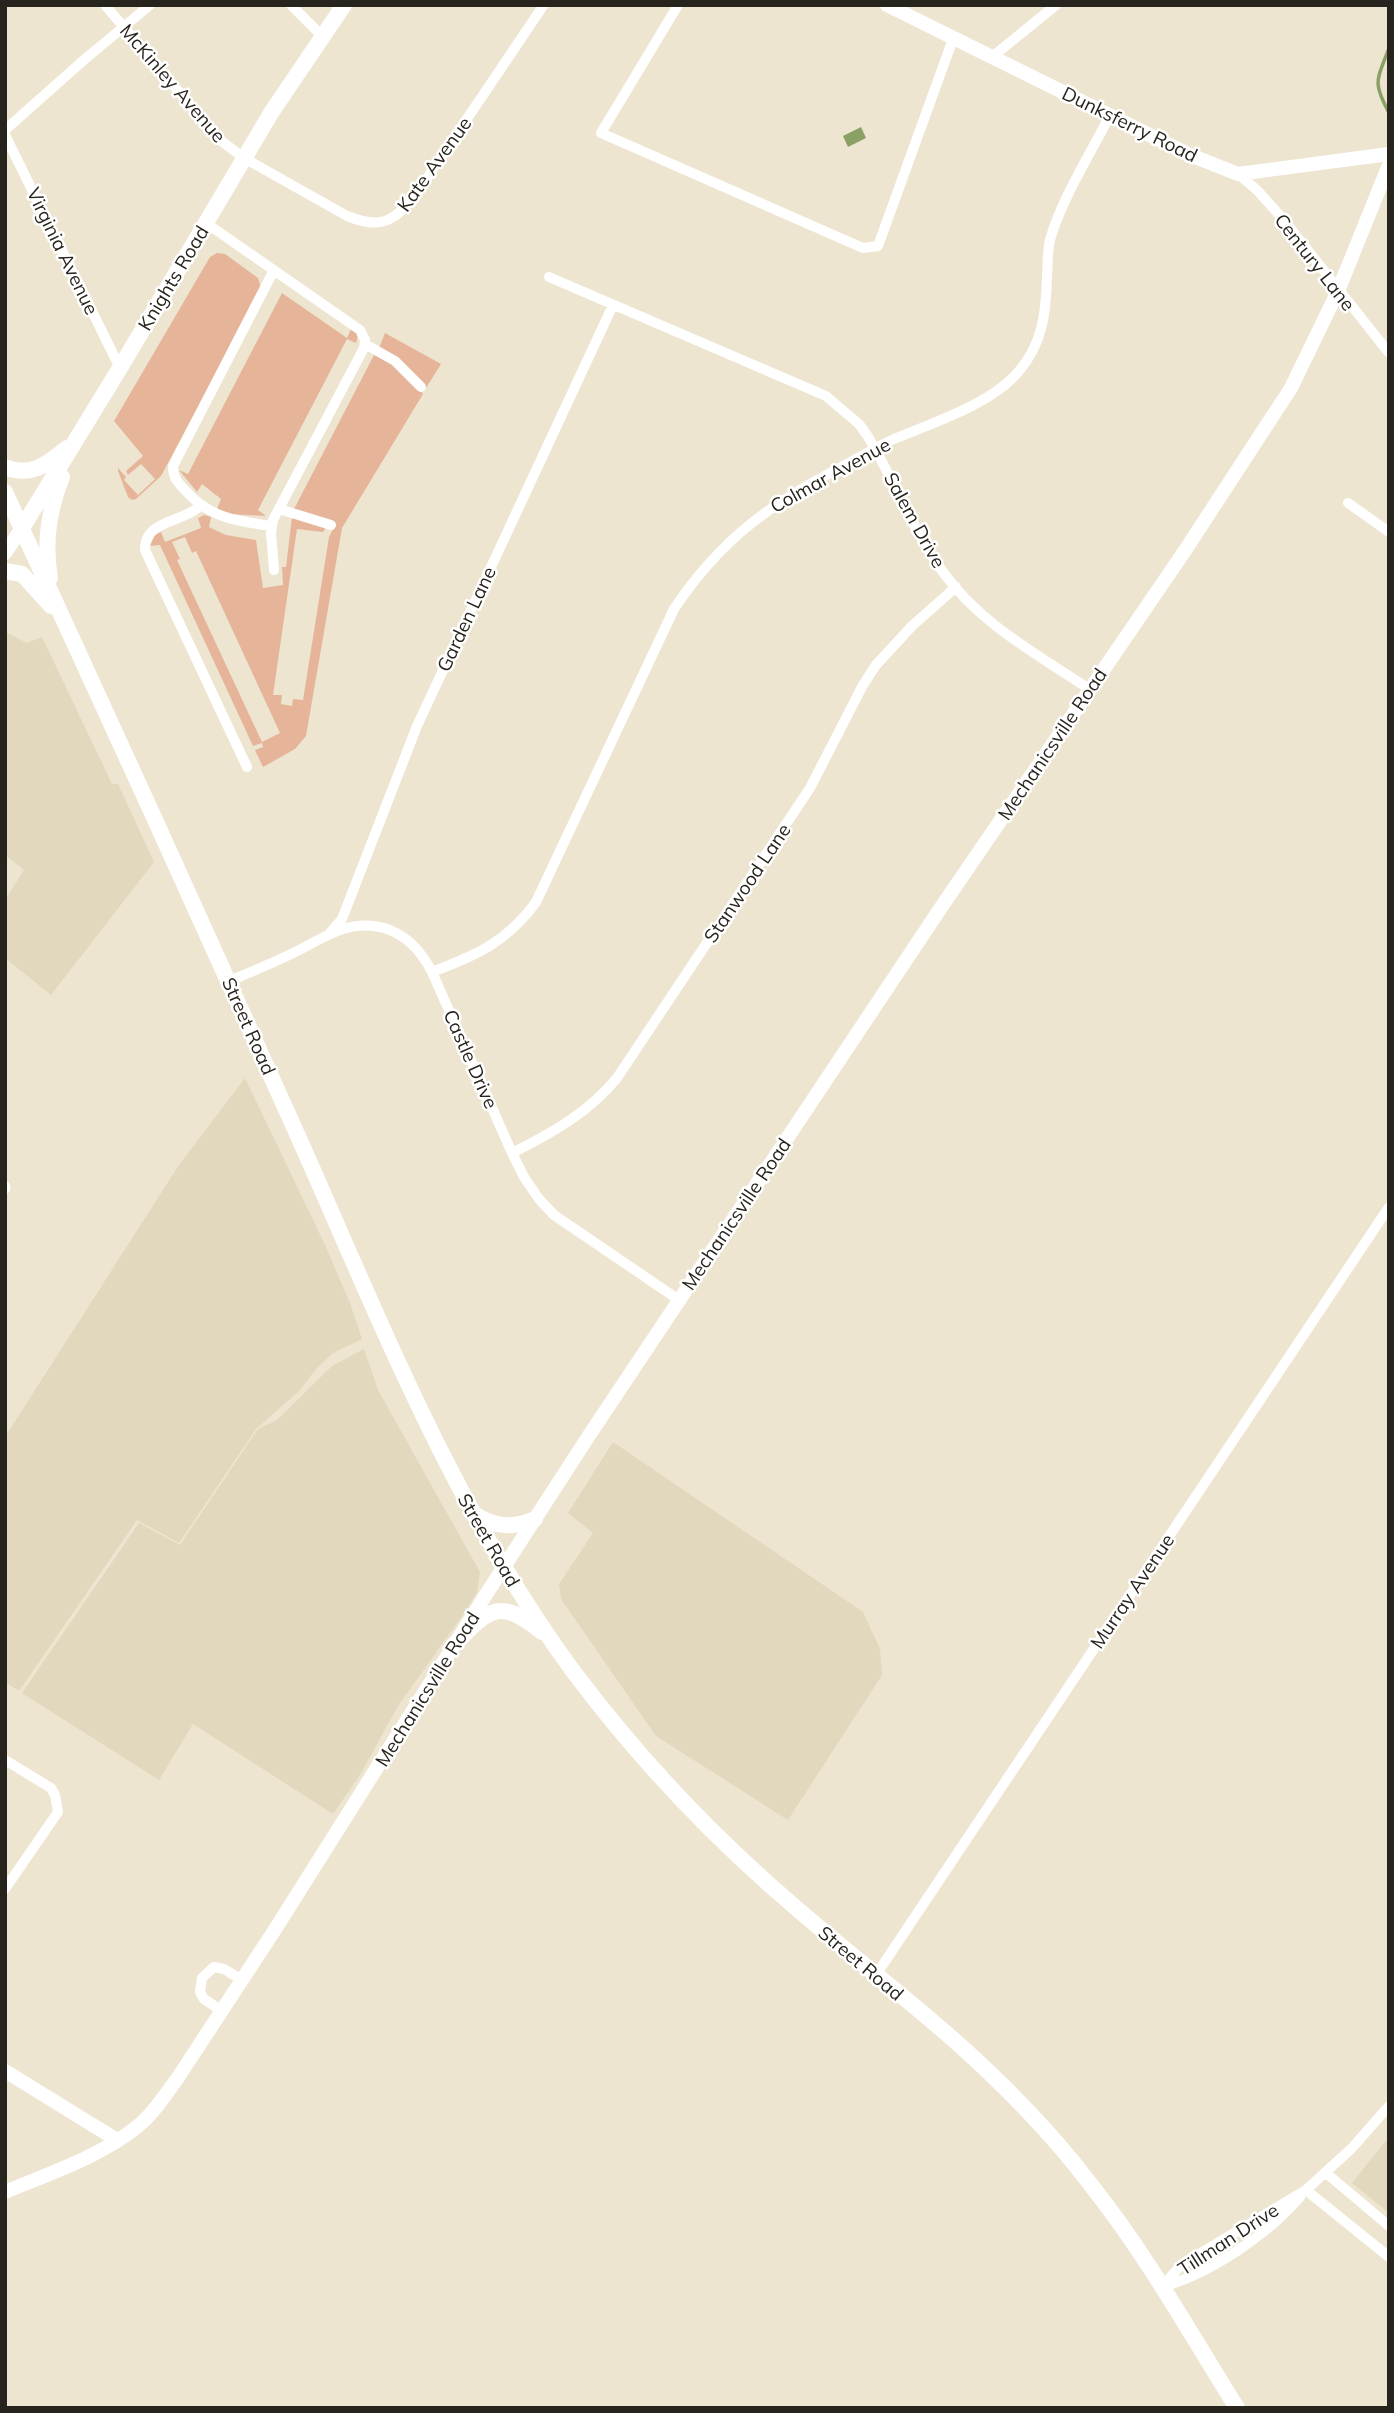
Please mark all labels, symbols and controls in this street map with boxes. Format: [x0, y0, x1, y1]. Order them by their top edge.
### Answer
street label: McKinley Avenue [115, 19, 231, 147]
street label: Dunksferry Road [1058, 81, 1202, 167]
street label: Kate Avenue [392, 112, 476, 216]
street label: Virginia Avenue [22, 183, 104, 319]
street label: Century Lane [1269, 208, 1361, 316]
street label: Knights Road [132, 221, 214, 335]
street label: Colmar Avenue [766, 432, 894, 518]
street label: Salem Drive [879, 468, 951, 572]
street label: Garden Lane [431, 563, 501, 675]
street label: Mechanicsville Road [992, 663, 1112, 825]
street label: Stanwood Lane [698, 819, 796, 947]
street label: Street Road [217, 974, 281, 1078]
street label: Castle Drive [439, 1006, 503, 1112]
street label: Mechanicsville Road [676, 1133, 796, 1295]
street label: Street Road [453, 1489, 525, 1591]
street label: Murray Avenue [1085, 1529, 1179, 1653]
street label: Mechanicsville Road [370, 1607, 484, 1771]
street label: Street Road [813, 1920, 909, 2006]
street label: Tillman Drive [1173, 2198, 1283, 2280]

